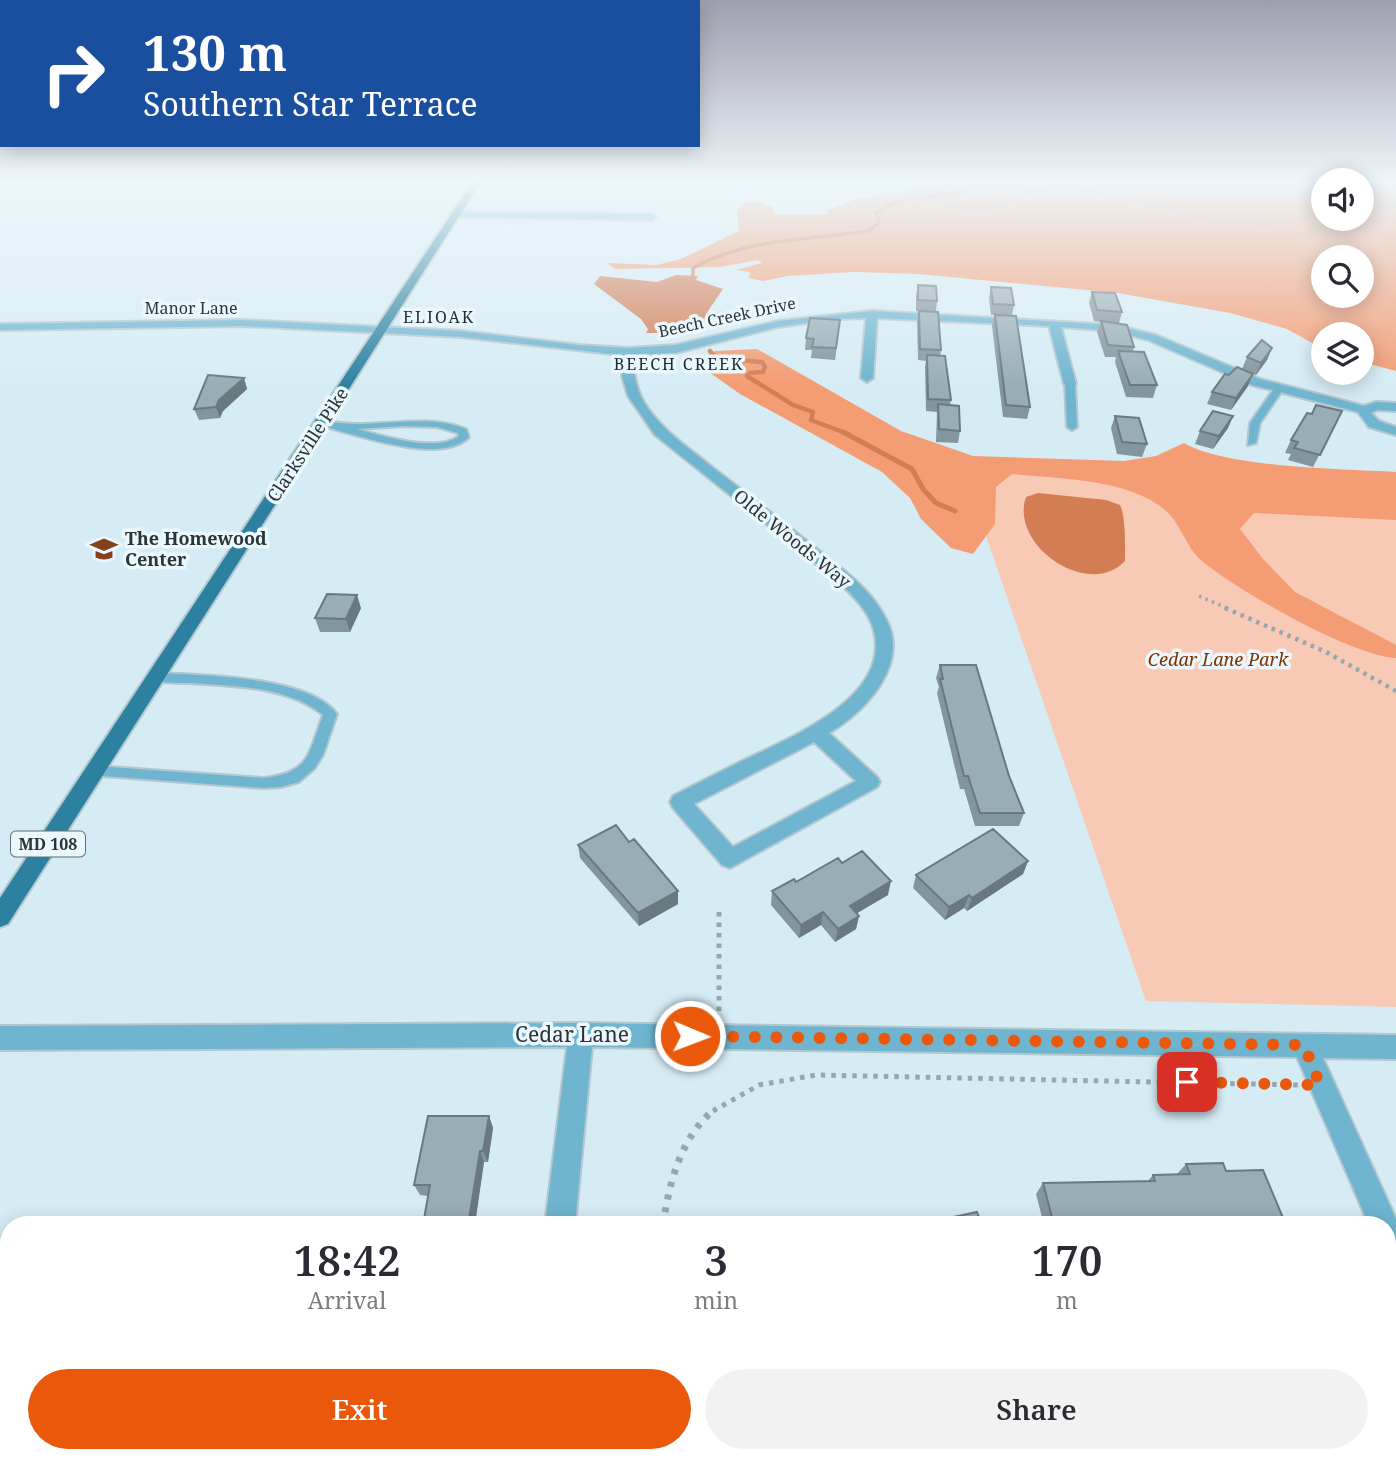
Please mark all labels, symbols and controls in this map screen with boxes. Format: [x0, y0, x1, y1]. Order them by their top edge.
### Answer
text: 130 m [143, 19, 287, 85]
icon: right [28, 28, 119, 119]
text: Southern Star Terrace [143, 82, 478, 125]
map controls [1311, 168, 1374, 385]
button: sound [1311, 168, 1374, 231]
button: search [1311, 245, 1374, 308]
street label: Beech Creek Drive [656, 292, 798, 342]
street label: Manor Lane [144, 297, 238, 319]
district label: ELIOAK [403, 306, 475, 328]
button: layers [1311, 322, 1374, 385]
district label: BEECH CREEK [614, 353, 744, 375]
street label: Clarksville Pike [261, 383, 353, 506]
street label: Olde Woods Way [729, 484, 857, 593]
place label: The Homewood Center [125, 526, 267, 571]
school or university icon: The Homewood Center [89, 534, 119, 564]
park label: Cedar Lane Park [1148, 647, 1289, 671]
road number: MD 108 [11, 832, 85, 856]
position arrow [653, 999, 727, 1073]
street label: Cedar Lane [515, 1020, 629, 1048]
pin [1157, 1052, 1217, 1112]
icon: arrive [1168, 1063, 1206, 1101]
text: 18:42 [294, 1231, 401, 1288]
text: 3 [704, 1231, 728, 1288]
text: 170 [1032, 1231, 1102, 1288]
text: Arrival [308, 1284, 386, 1316]
text: min [694, 1284, 738, 1316]
text: m [1056, 1284, 1078, 1316]
button: Exit [28, 1369, 691, 1449]
button: Share [705, 1369, 1368, 1449]

